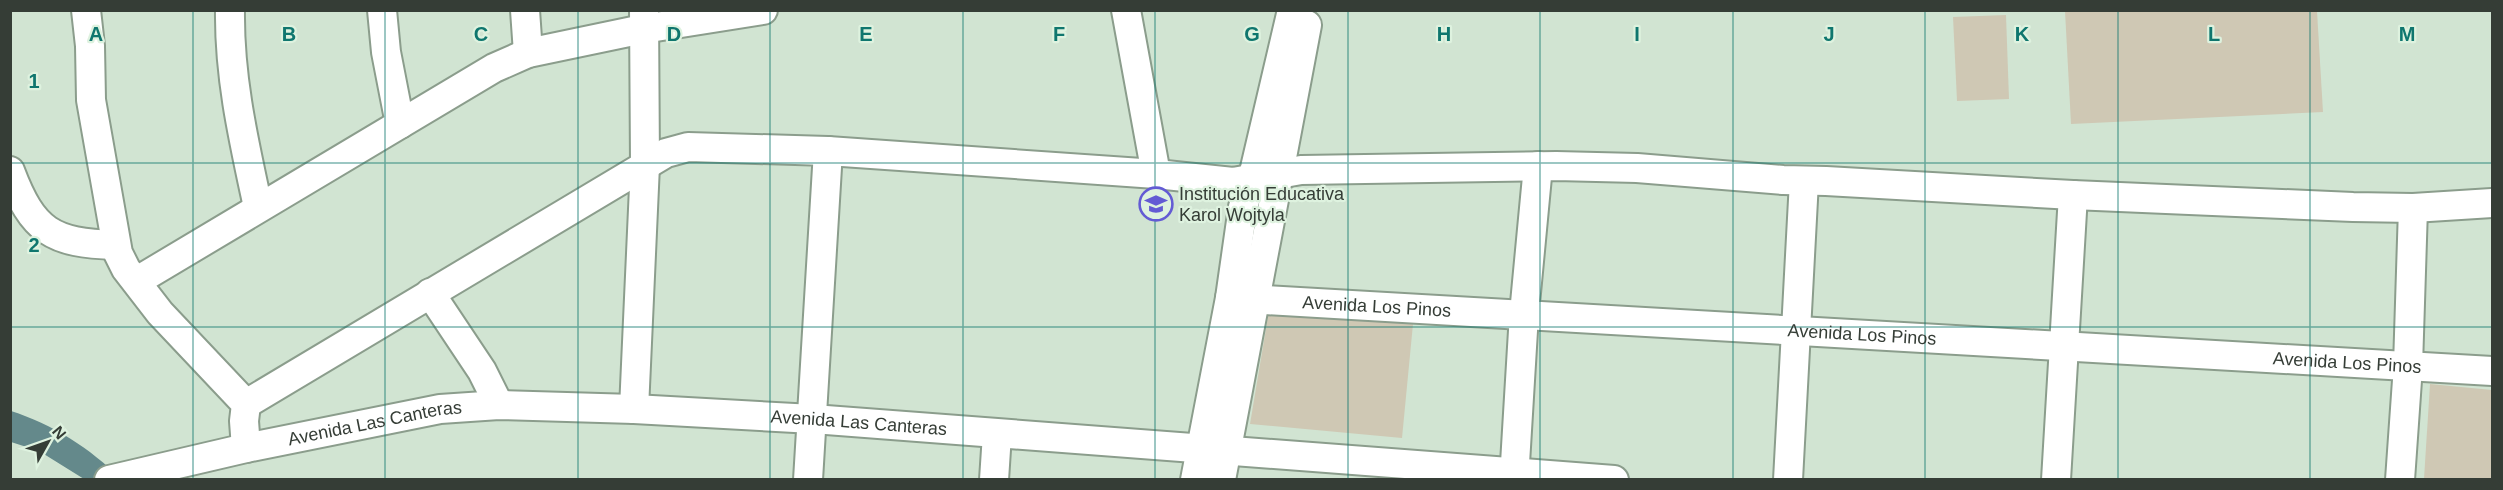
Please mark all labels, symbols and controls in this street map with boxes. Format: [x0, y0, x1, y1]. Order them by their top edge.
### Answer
text: A [89, 23, 103, 45]
text: B [282, 23, 296, 45]
text: C [474, 23, 488, 45]
text: D [667, 23, 681, 45]
text: E [859, 23, 873, 45]
text: F [1053, 23, 1065, 45]
text: G [1244, 23, 1260, 45]
text: H [1437, 23, 1451, 45]
text: I [1634, 23, 1640, 45]
text: J [1823, 23, 1835, 45]
text: K [2015, 23, 2030, 45]
text: L [2208, 23, 2220, 45]
text: M [2399, 23, 2415, 45]
text: 1 [28, 70, 40, 92]
place label: Institución Educativa Karol Wojtyla [1179, 184, 1345, 225]
school or university icon: Institución Educativa Karol Wojtyla [1138, 186, 1174, 222]
text: 2 [28, 234, 40, 256]
street label: Avenida Los Pinos [1302, 292, 1452, 321]
street label: Avenida Los Pinos [1787, 320, 1937, 349]
street label: Avenida Los Pinos [2272, 348, 2422, 377]
street label: Avenida Las Canteras [286, 398, 463, 449]
street label: Avenida Las Canteras [770, 407, 948, 439]
north arrow [18, 412, 78, 472]
text: N [49, 423, 69, 443]

